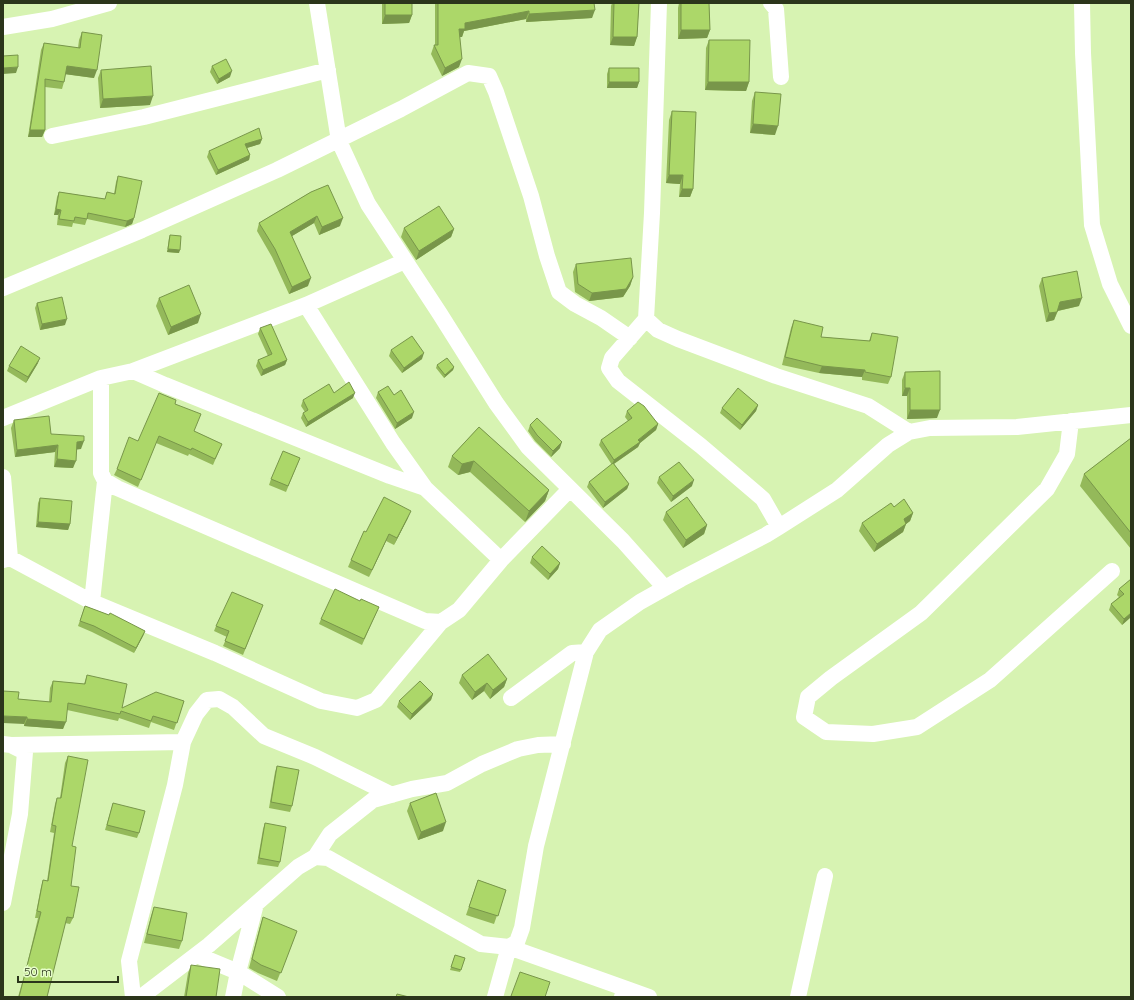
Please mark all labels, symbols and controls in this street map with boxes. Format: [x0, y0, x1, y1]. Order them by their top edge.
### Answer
scale bar [18, 958, 118, 984]
text: 50 m [24, 964, 52, 979]

